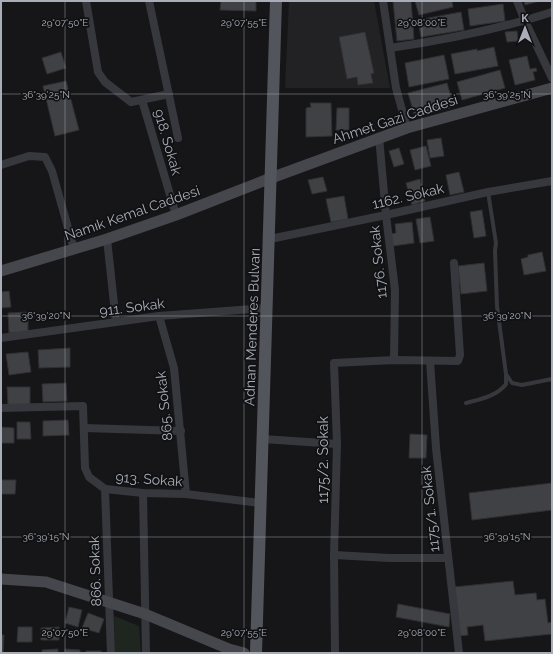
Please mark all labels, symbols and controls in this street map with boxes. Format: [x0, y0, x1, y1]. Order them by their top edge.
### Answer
north arrow [505, 8, 545, 48]
text: K [521, 12, 529, 25]
text: 29°07'50"E [42, 17, 88, 28]
text: 29°07'55"E [221, 17, 267, 28]
text: 29°08'00"E [398, 17, 446, 28]
text: 36°39'25"N [22, 89, 70, 100]
text: 36°39'25"N [483, 89, 531, 100]
street label: Ahmet Gazi Caddesi [330, 91, 460, 147]
street label: 918. Sokak [151, 107, 185, 177]
street label: 1162. Sokak [371, 180, 446, 212]
street label: Namık Kemal Caddesi [62, 182, 202, 244]
street label: 1176. Sokak [366, 224, 390, 299]
street label: Adnan Menderes Bulvarı [241, 248, 263, 406]
street label: 911. Sokak [98, 295, 166, 319]
text: 36°39'20"N [22, 310, 70, 321]
text: 36°39'20"N [483, 310, 531, 321]
street label: 865. Sokak [152, 370, 176, 442]
street label: 1175/2. Sokak [315, 416, 331, 504]
street label: 1175/1. Sokak [417, 465, 442, 553]
street label: 913. Sokak [115, 469, 184, 489]
text: 36°39'15"N [22, 531, 70, 542]
text: 36°39'15"N [483, 531, 531, 542]
street label: 866. Sokak [86, 535, 104, 607]
text: 29°07'50"E [42, 627, 88, 638]
text: 29°07'55"E [221, 627, 267, 638]
text: 29°08'00"E [398, 627, 446, 638]

